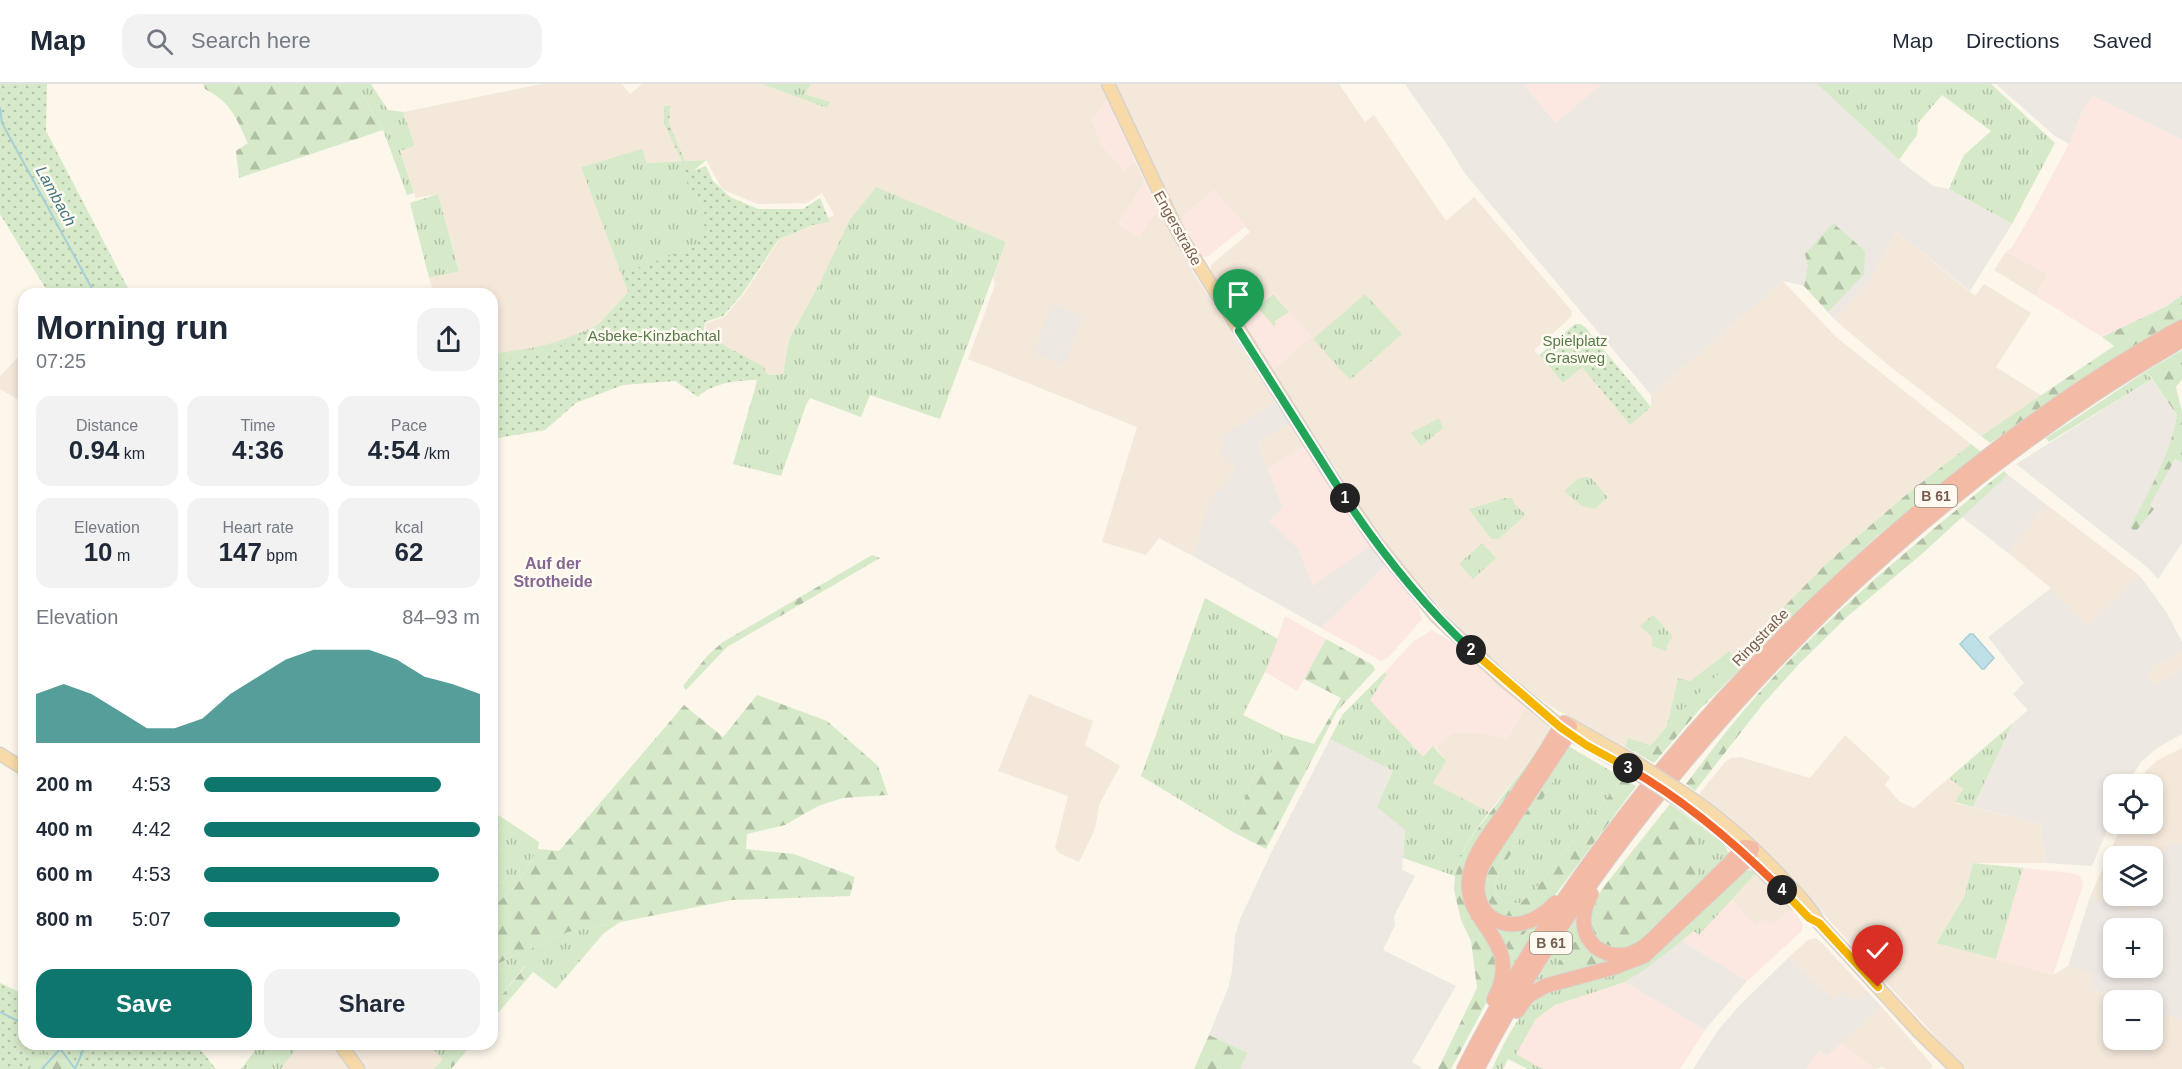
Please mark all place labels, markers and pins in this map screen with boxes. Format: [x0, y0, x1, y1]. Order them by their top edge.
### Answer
pin [1213, 269, 1264, 331]
pin: 1 [1330, 483, 1360, 513]
pin: 2 [1456, 635, 1486, 665]
pin: 3 [1613, 753, 1643, 783]
pin: 4 [1767, 875, 1797, 905]
pin [1852, 925, 1903, 987]

